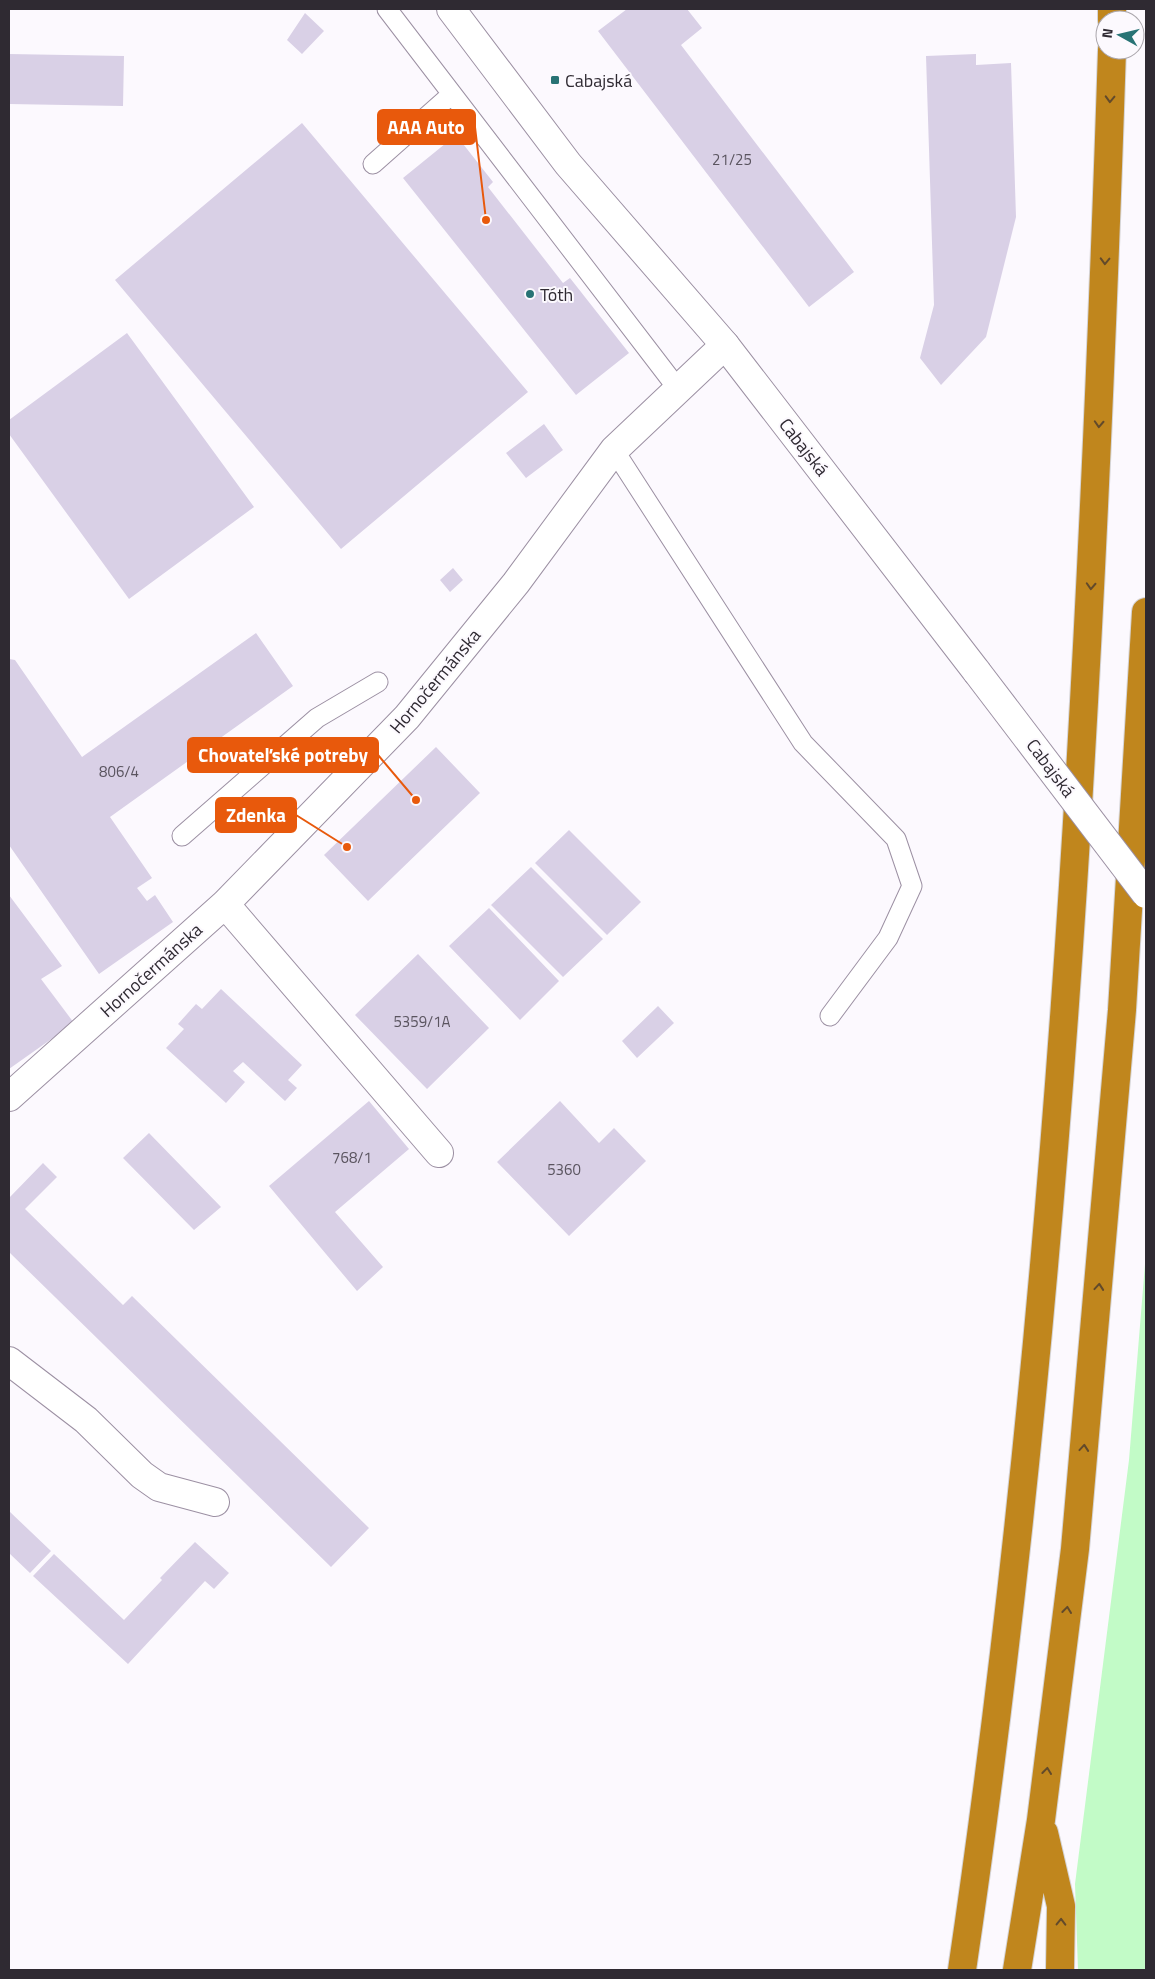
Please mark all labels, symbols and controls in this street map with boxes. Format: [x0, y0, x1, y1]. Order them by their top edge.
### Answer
north arrow [1095, 10, 1145, 60]
text: N [1096, 27, 1118, 39]
place label: Cabajská [565, 67, 632, 94]
marker: Cabajská [549, 74, 561, 86]
one-way arrow [1105, 95, 1115, 103]
callout: AAA Auto [378, 110, 475, 144]
text: AAA Auto [387, 112, 465, 141]
house number: 21/25 [712, 148, 752, 171]
one-way arrow [1100, 258, 1110, 265]
place label: Tóth [540, 281, 573, 308]
marker: Tóth [524, 288, 536, 300]
street label: Cabajská [773, 412, 835, 482]
one-way arrow [1093, 420, 1104, 428]
one-way arrow [1085, 582, 1096, 590]
street label: Hornočermánska [383, 623, 487, 739]
street label: Cabajská [1020, 733, 1082, 803]
callout: Chovateľské potreby [188, 738, 378, 772]
text: Chovateľské potreby [198, 740, 368, 769]
house number: 806/4 [99, 760, 139, 783]
callout: Zdenka [216, 798, 296, 832]
text: Zdenka [226, 800, 286, 829]
street label: Hornočermánska [94, 917, 208, 1023]
house number: 5359/1A [393, 1010, 451, 1033]
house number: 768/1 [332, 1146, 372, 1169]
house number: 5360 [547, 1158, 581, 1181]
one-way arrow [1093, 1282, 1104, 1290]
one-way arrow [1078, 1444, 1089, 1452]
one-way arrow [1062, 1606, 1072, 1614]
one-way arrow [1041, 1767, 1052, 1775]
one-way arrow [1056, 1917, 1066, 1925]

